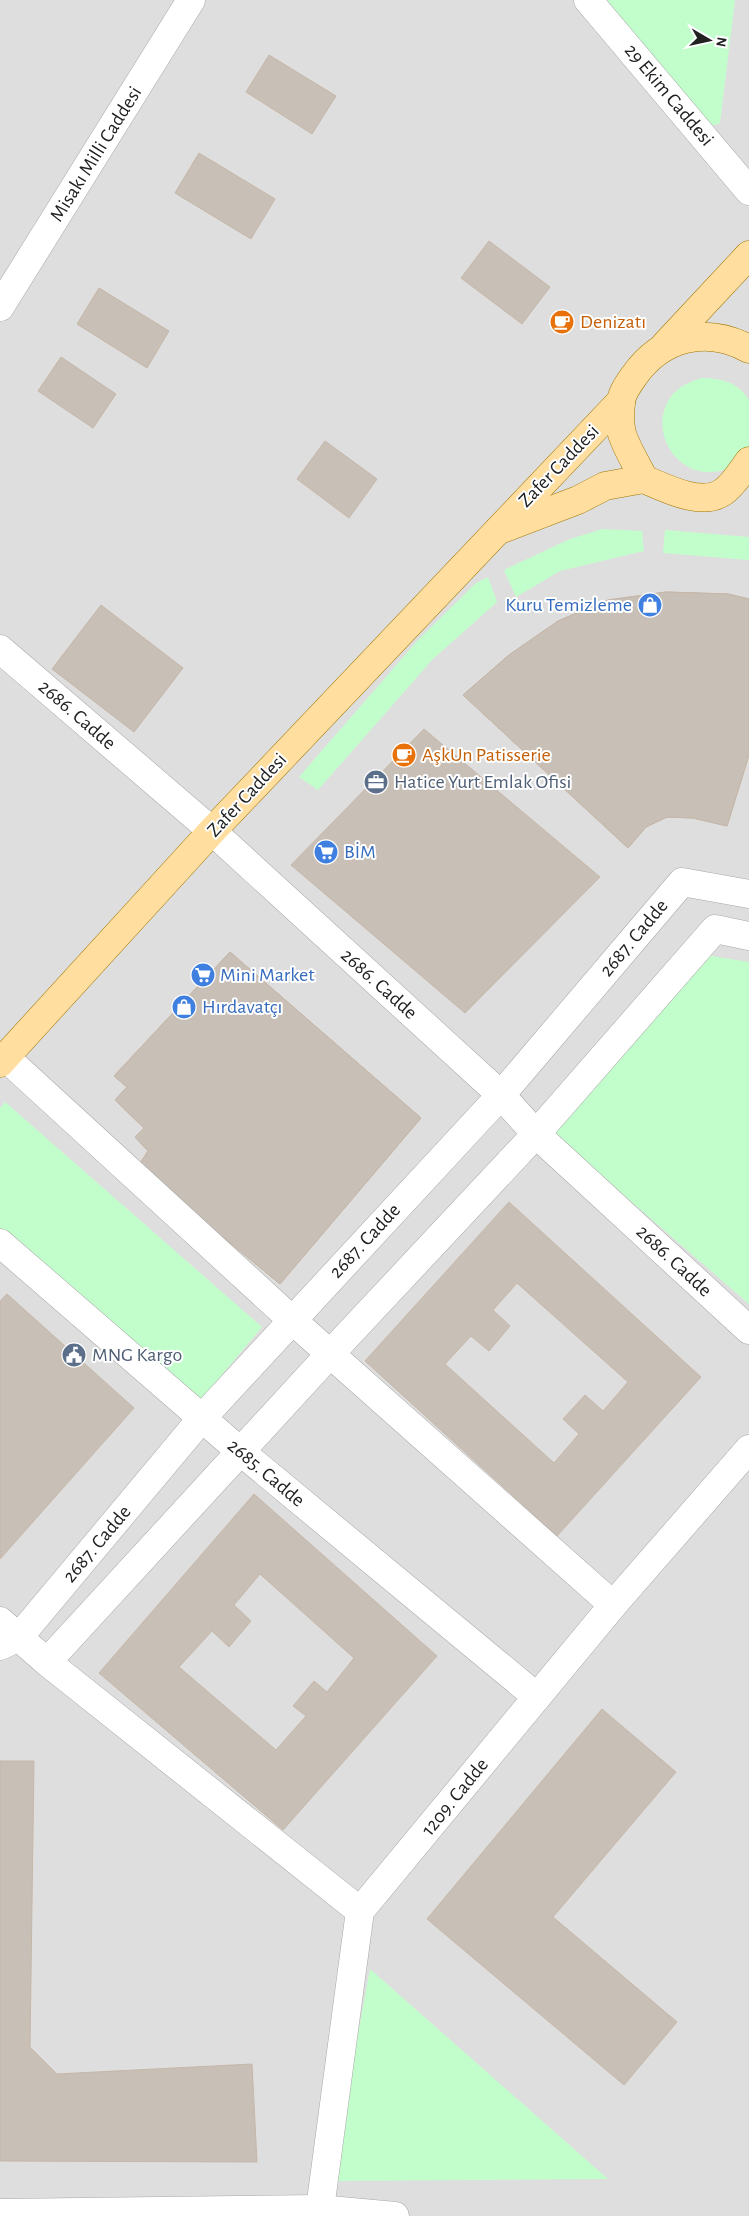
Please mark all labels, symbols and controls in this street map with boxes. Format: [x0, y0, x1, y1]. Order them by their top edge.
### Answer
north arrow [684, 15, 734, 65]
text: N [713, 36, 729, 48]
street label: 29 Ekim Caddesi [621, 40, 717, 150]
street label: Misakı Milli Caddesi [46, 83, 146, 225]
cafe icon: Denizatı [549, 309, 575, 335]
place label: Denizatı [580, 312, 646, 332]
street label: Zafer Caddesi [515, 421, 603, 511]
shop icon: Kuru Temizleme [637, 592, 663, 618]
place label: Kuru Temizleme [505, 595, 632, 615]
street label: 2686. Cadde [35, 676, 119, 754]
cafe icon: AşkUn Patisserie [391, 742, 417, 768]
place label: AşkUn Patisserie [422, 745, 551, 765]
street label: Zafer Caddesi [204, 749, 290, 841]
office icon: Hatice Yurt Emlak Ofisi [363, 769, 389, 795]
place label: Hatice Yurt Emlak Ofisi [394, 772, 571, 792]
supermarket icon: BİM [313, 839, 339, 865]
place label: BİM [344, 842, 376, 862]
street label: 2687. Cadde [596, 896, 672, 980]
street label: 2686. Cadde [337, 945, 421, 1023]
supermarket icon: Mini Market [190, 962, 216, 988]
place label: Mini Market [220, 965, 315, 985]
shop icon: Hırdavatçı [171, 994, 197, 1020]
place label: Hırdavatçı [202, 997, 282, 1017]
street label: 2687. Cadde [326, 1200, 404, 1282]
street label: 2686. Cadde [633, 1221, 715, 1301]
public building icon: MNG Kargo [61, 1342, 87, 1368]
place label: MNG Kargo [92, 1345, 182, 1365]
street label: 2685. Cadde [224, 1435, 308, 1511]
street label: 2687. Cadde [59, 1502, 135, 1586]
street label: 1209. Cadde [418, 1754, 492, 1840]

